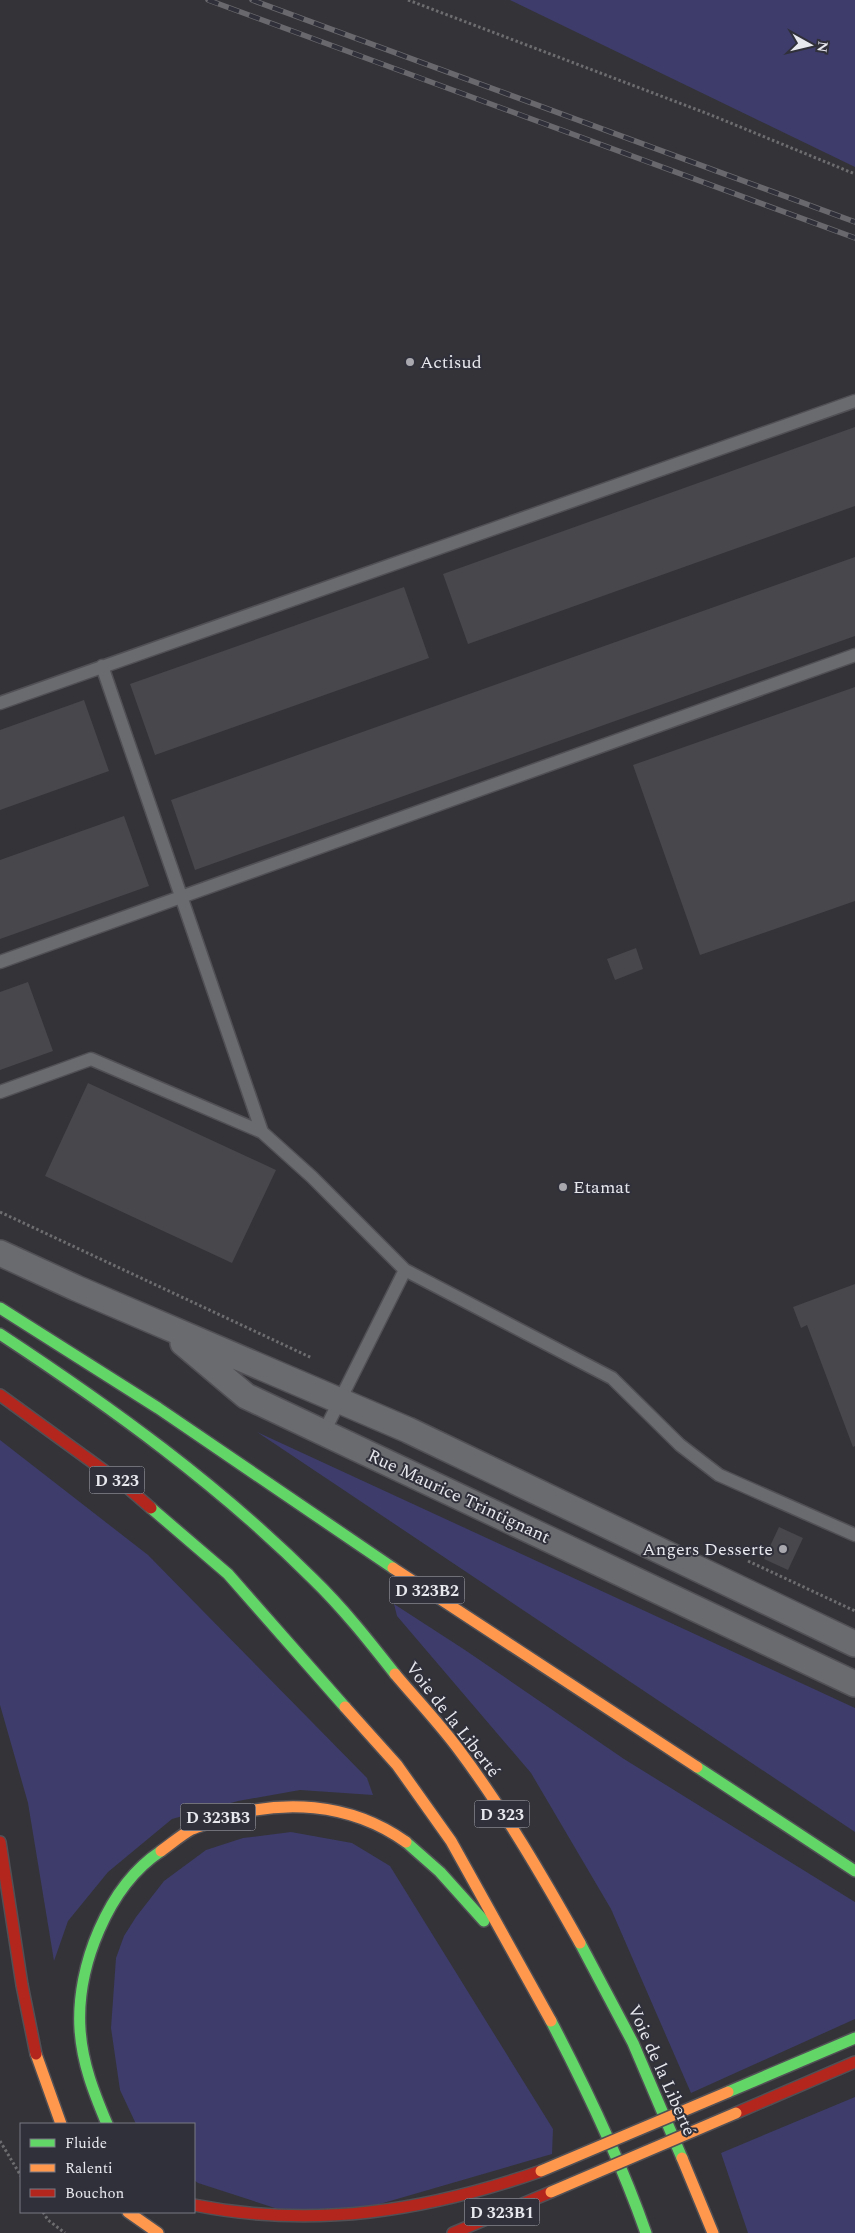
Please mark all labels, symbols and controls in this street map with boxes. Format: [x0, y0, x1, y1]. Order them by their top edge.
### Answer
north arrow [785, 20, 835, 70]
text: N [811, 40, 834, 54]
place label: Actisud [420, 349, 482, 376]
marker: Actisud [404, 356, 416, 368]
place label: Etamat [573, 1174, 630, 1201]
marker: Etamat [557, 1181, 569, 1193]
street label: Rue Maurice Trintignant [363, 1442, 554, 1551]
road number: D 323 [90, 1466, 144, 1494]
place label: Angers Desserte [642, 1536, 773, 1563]
marker: Angers Desserte [777, 1543, 789, 1555]
road number: D 323B2 [390, 1576, 464, 1604]
street label: Voie de la Liberté [399, 1655, 507, 1783]
road number: D 323 [474, 1800, 530, 1828]
road number: D 323B3 [180, 1804, 256, 1830]
street label: Voie de la Liberté [621, 2000, 703, 2140]
legend [20, 2123, 195, 2213]
text: Fluide [65, 2132, 107, 2155]
text: Ralenti [65, 2157, 113, 2180]
text: Bouchon [65, 2182, 125, 2205]
road number: D 323B1 [464, 2198, 540, 2226]

